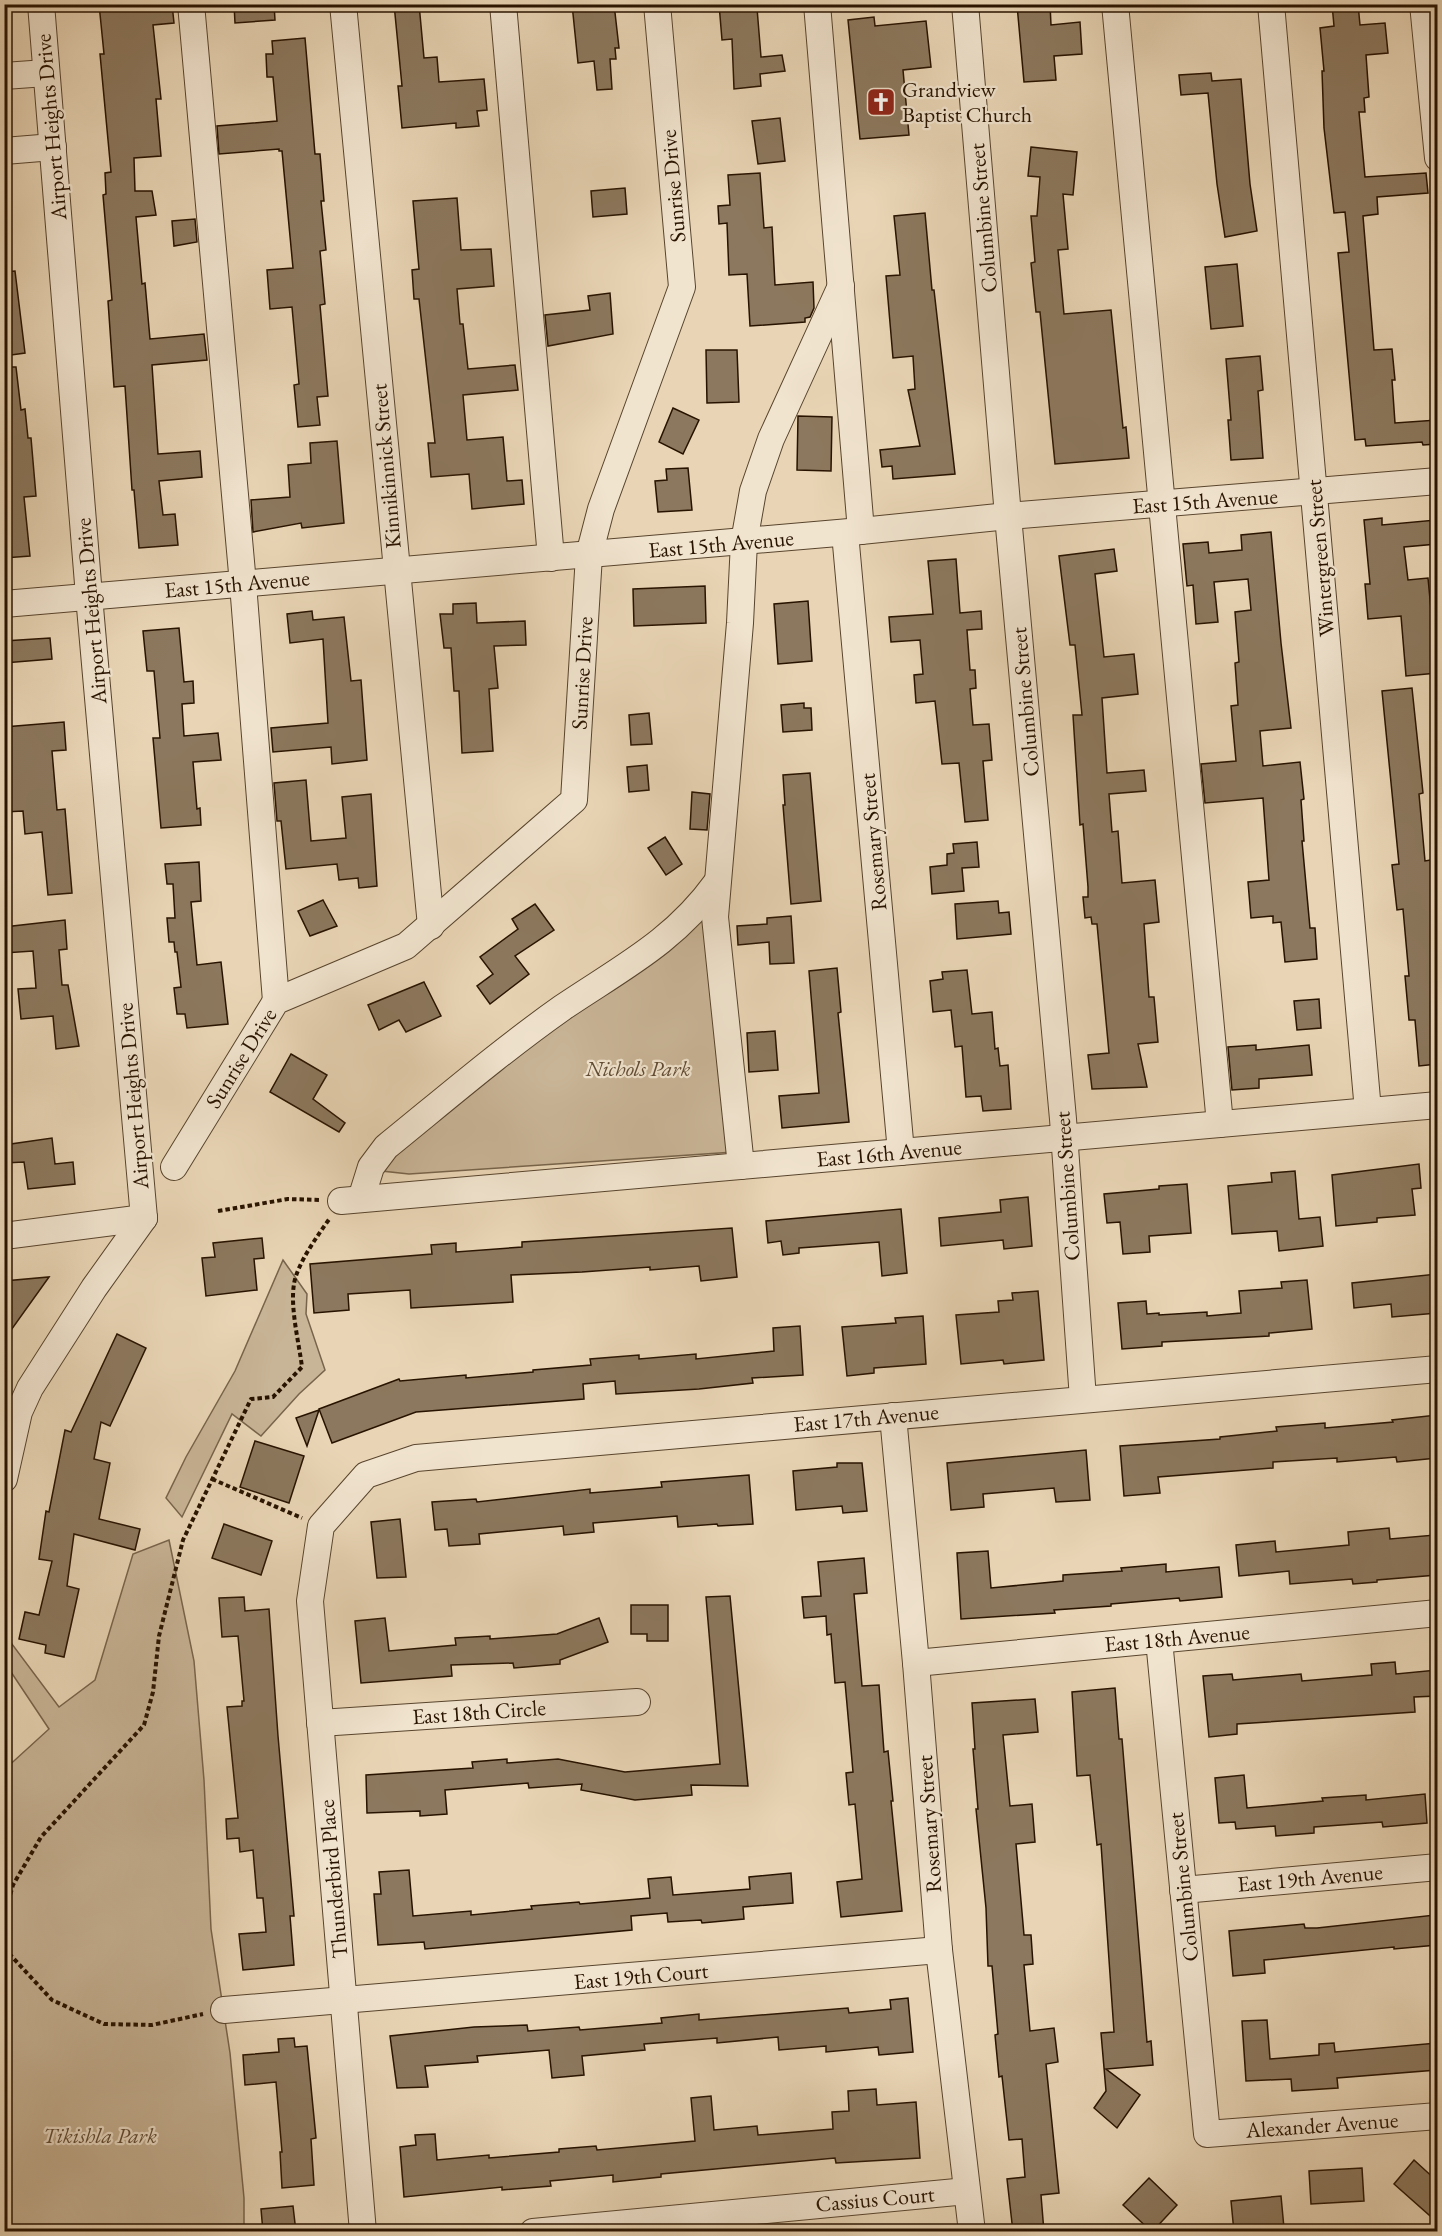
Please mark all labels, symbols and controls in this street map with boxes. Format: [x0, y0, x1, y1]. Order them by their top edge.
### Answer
street label: Airport Heights Drive [28, 32, 74, 222]
place label: Grandview Baptist Church [902, 75, 1032, 129]
church icon: Grandview Baptist Church [865, 86, 897, 118]
street label: Sunrise Drive [654, 128, 692, 244]
street label: Columbine Street [962, 142, 1004, 294]
street label: Kinnikinnick Street [364, 382, 408, 550]
street label: Wintergreen Street [1299, 478, 1341, 638]
street label: East 15th Avenue [1131, 481, 1279, 521]
street label: Airport Heights Drive [68, 516, 114, 706]
street label: East 15th Avenue [647, 523, 795, 565]
street label: East 15th Avenue [163, 563, 311, 605]
street label: Sunrise Drive [565, 615, 599, 730]
street label: Columbine Street [1004, 626, 1046, 778]
street label: Rosemary Street [853, 772, 893, 912]
street label: Airport Heights Drive [110, 1001, 156, 1191]
street label: Sunrise Drive [199, 1002, 284, 1114]
park label: Nichols Park [584, 1054, 691, 1083]
street label: Columbine Street [1047, 1110, 1087, 1262]
street label: East 16th Avenue [815, 1132, 963, 1174]
street label: East 17th Avenue [792, 1397, 940, 1439]
street label: East 18th Avenue [1103, 1617, 1251, 1659]
street label: East 18th Circle [411, 1693, 547, 1731]
street label: Rosemary Street [910, 1754, 948, 1894]
street label: Thunderbird Place [312, 1798, 354, 1960]
street label: Columbine Street [1161, 1811, 1205, 1963]
street label: East 19th Avenue [1236, 1857, 1384, 1899]
street label: East 19th Court [572, 1956, 710, 1996]
street label: Alexander Avenue [1244, 2105, 1400, 2145]
park label: Tikishla Park [43, 2121, 157, 2150]
street label: Cassius Court [814, 2179, 936, 2219]

